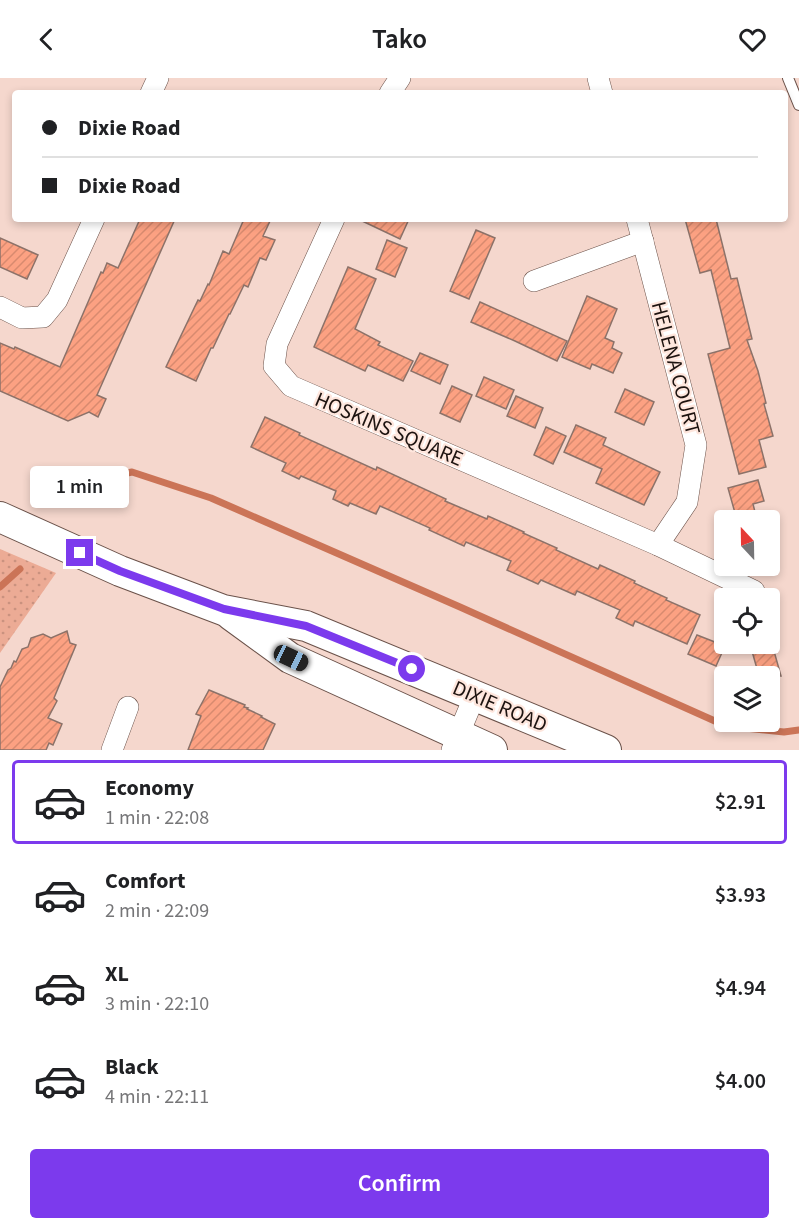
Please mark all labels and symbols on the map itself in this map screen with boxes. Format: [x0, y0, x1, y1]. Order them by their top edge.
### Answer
street label: HELENA COURT [644, 298, 708, 438]
street label: HOSKINS SQUARE [310, 384, 468, 474]
callout: 1 min [31, 466, 130, 508]
north arrow [714, 510, 780, 576]
route end [66, 539, 93, 566]
car [271, 642, 311, 674]
route start [398, 655, 425, 682]
street label: DIXIE ROAD [448, 673, 552, 739]

